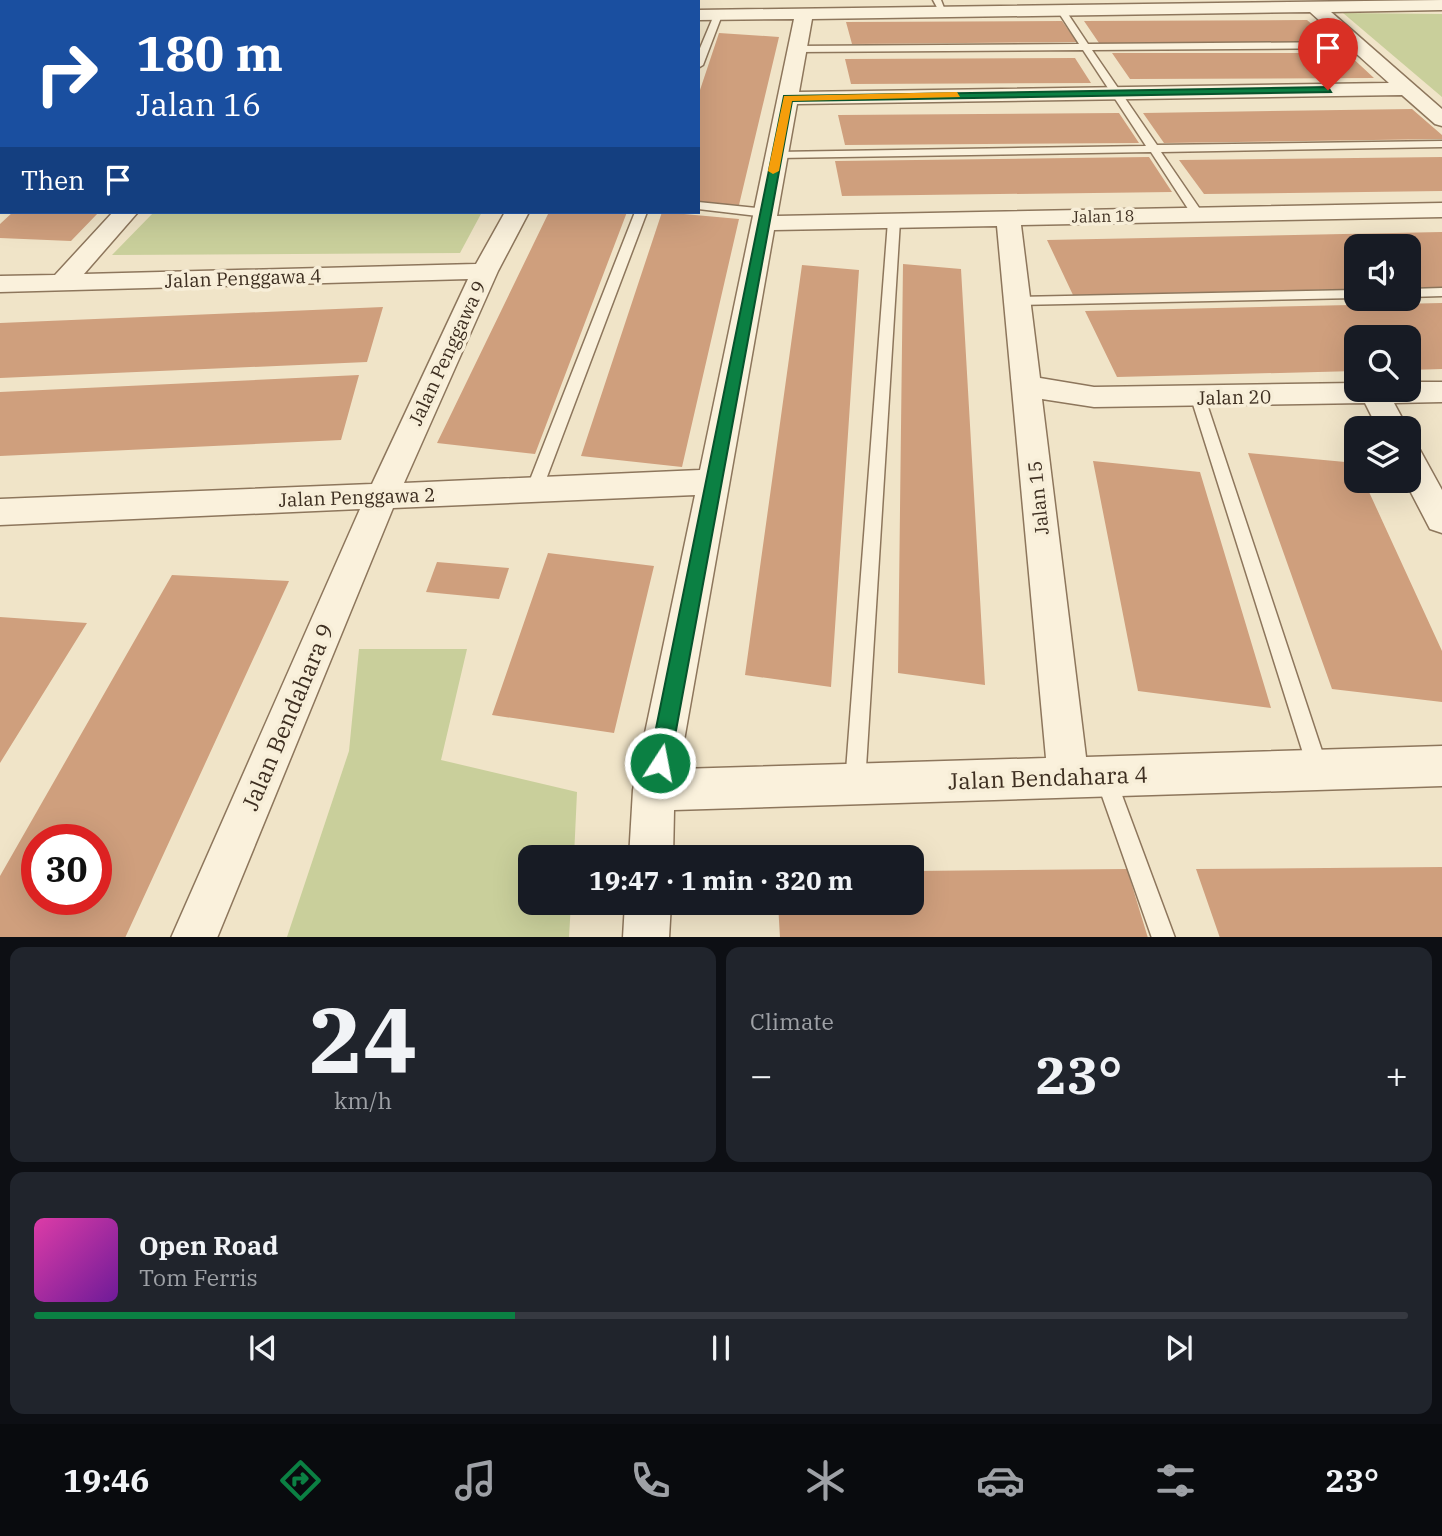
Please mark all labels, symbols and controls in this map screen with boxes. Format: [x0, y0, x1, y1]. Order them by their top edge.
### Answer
pin [1298, 18, 1358, 90]
text: 180 m [136, 21, 283, 84]
icon: right [21, 28, 112, 119]
icon: arrive [1309, 29, 1347, 67]
text: Jalan 16 [136, 83, 261, 125]
icon: arrive [99, 161, 137, 199]
text: Then [21, 163, 85, 197]
street label: Jalan 18 [1072, 205, 1134, 227]
map controls [1344, 234, 1421, 493]
button: sound [1344, 234, 1421, 311]
street label: Jalan Penggawa 4 [164, 263, 322, 293]
street label: Jalan Penggawa 9 [403, 277, 491, 429]
button: search [1344, 325, 1421, 402]
street label: Jalan 20 [1197, 384, 1271, 410]
button: layers [1344, 416, 1421, 493]
street label: Jalan 15 [1022, 460, 1054, 536]
street label: Jalan Penggawa 2 [278, 482, 436, 512]
street label: Jalan Bendahara 9 [234, 619, 340, 815]
position arrow [623, 726, 697, 800]
street label: Jalan Bendahara 4 [947, 759, 1149, 795]
speed limit sign: 30 [21, 824, 112, 915]
text: 19:47 · 1 min · 320 m [589, 863, 853, 897]
text: 24 [308, 980, 418, 1098]
text: Climate [750, 1006, 834, 1036]
text: 23° [1036, 1041, 1122, 1108]
text: − [750, 1050, 773, 1099]
text: + [1385, 1050, 1408, 1099]
text: km/h [334, 1085, 392, 1115]
text: Open Road [139, 1228, 278, 1262]
text: Tom Ferris [139, 1262, 258, 1292]
icon: previous [244, 1329, 282, 1367]
icon: pause [702, 1329, 740, 1367]
icon: next [1160, 1329, 1198, 1367]
icon: directions [276, 1456, 325, 1505]
icon: music [451, 1456, 500, 1505]
icon: phone [626, 1456, 675, 1505]
icon: climate [801, 1456, 850, 1505]
icon: car [976, 1456, 1025, 1505]
icon: filters [1151, 1456, 1200, 1505]
text: 19:46 [63, 1459, 150, 1501]
text: 23° [1326, 1459, 1379, 1501]

